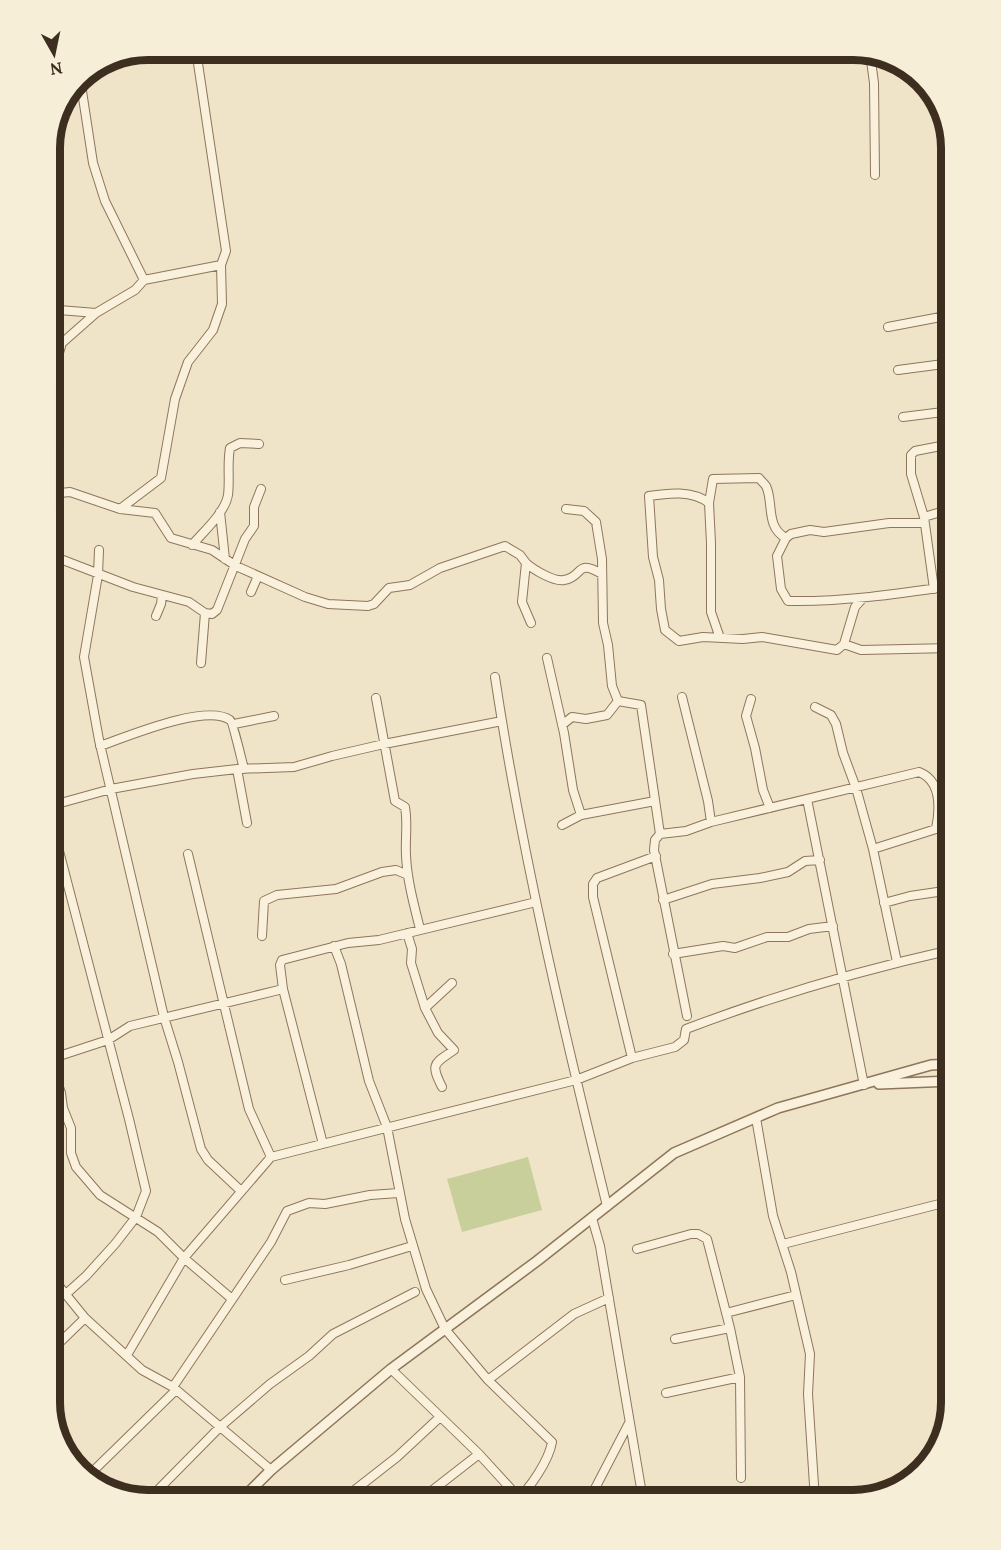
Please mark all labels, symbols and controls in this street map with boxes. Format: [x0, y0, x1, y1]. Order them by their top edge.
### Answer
north arrow [24, 24, 84, 84]
text: N [49, 58, 64, 80]

